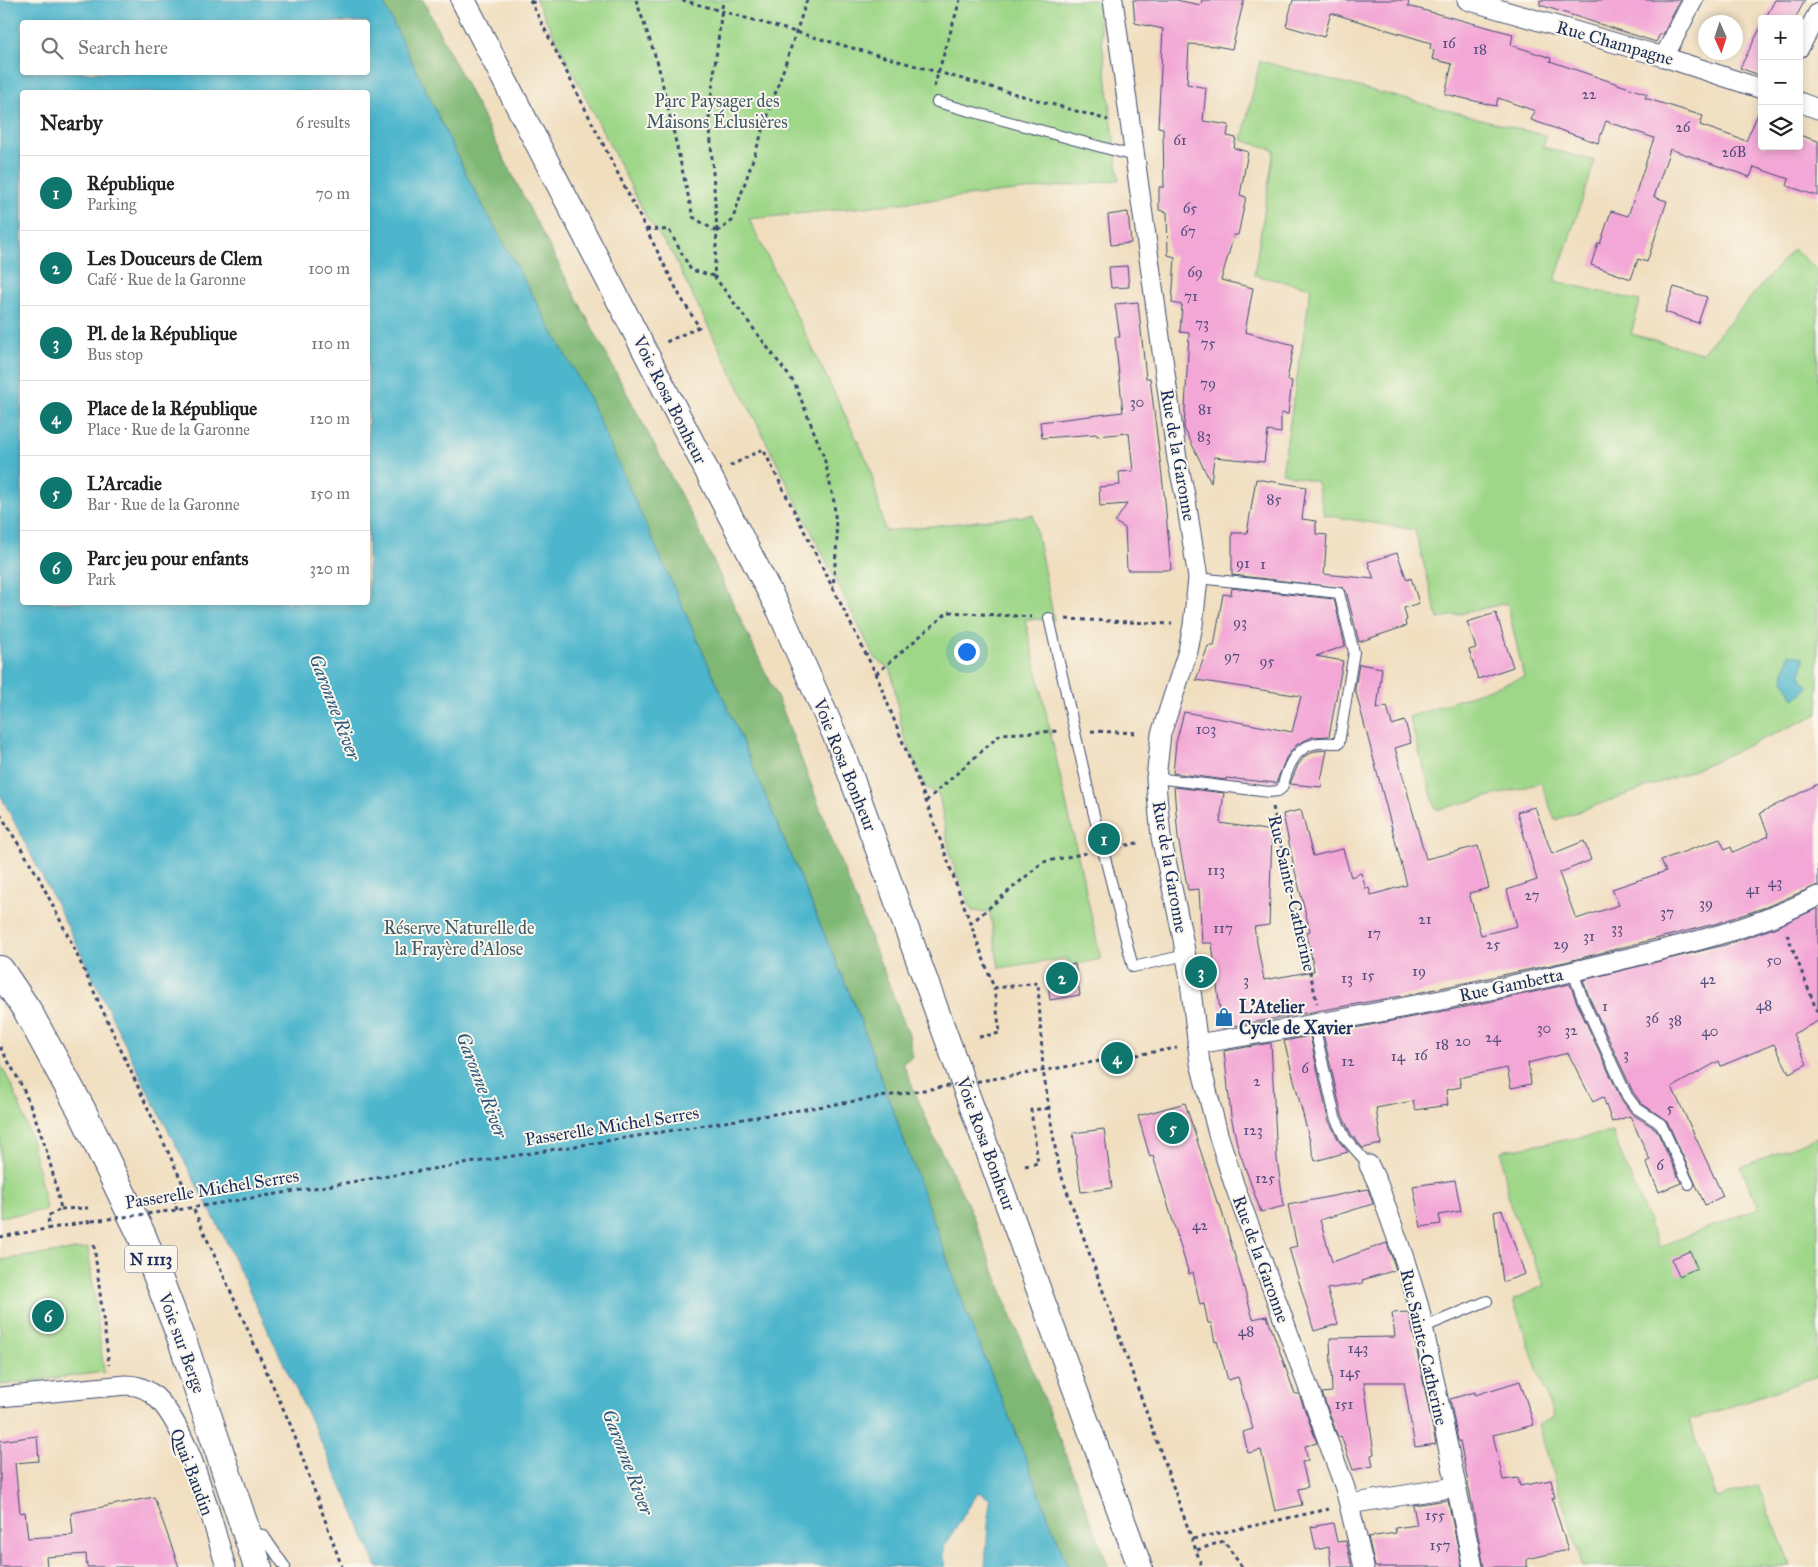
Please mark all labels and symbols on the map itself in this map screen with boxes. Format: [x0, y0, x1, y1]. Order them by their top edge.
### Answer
north arrow [1698, 15, 1743, 60]
street label: Rue Champagne [1554, 16, 1676, 71]
house number: 16 [1442, 34, 1457, 52]
house number: 18 [1473, 40, 1487, 58]
house number: 22 [1582, 85, 1597, 103]
park label: Parc Paysager des Maisons Éclusières [646, 90, 788, 133]
house number: 26 [1675, 118, 1692, 136]
house number: 61 [1173, 131, 1187, 149]
house number: 26B [1721, 143, 1747, 161]
house number: 65 [1183, 199, 1197, 217]
house number: 67 [1180, 222, 1196, 240]
house number: 69 [1187, 263, 1203, 281]
house number: 71 [1184, 287, 1198, 305]
house number: 73 [1195, 314, 1209, 332]
street label: Voie Rosa Bonheur [628, 331, 712, 468]
house number: 75 [1201, 334, 1216, 352]
house number: 79 [1200, 374, 1216, 392]
street label: Rue de la Garonne [1156, 387, 1200, 523]
house number: 30 [1130, 393, 1144, 411]
house number: 81 [1198, 400, 1212, 418]
house number: 83 [1197, 427, 1211, 445]
house number: 85 [1267, 490, 1281, 508]
house number: 91 [1236, 554, 1250, 572]
house number: 1 [1260, 555, 1266, 573]
house number: 93 [1233, 613, 1247, 631]
your location [954, 639, 980, 665]
house number: 97 [1224, 647, 1240, 665]
water label: Garonne River [304, 651, 366, 764]
house number: 95 [1259, 652, 1275, 670]
street label: Voie Rosa Bonheur [808, 695, 882, 835]
house number: 103 [1196, 720, 1216, 738]
street label: Rue de la Garonne [1148, 799, 1192, 935]
street label: Rue Sainte-Catherine [1263, 813, 1321, 973]
pin: 1 [1088, 820, 1120, 858]
house number: 113 [1207, 861, 1225, 879]
house number: 43 [1768, 873, 1782, 891]
house number: 41 [1746, 880, 1760, 898]
house number: 27 [1525, 886, 1540, 904]
house number: 39 [1699, 894, 1713, 912]
house number: 37 [1660, 903, 1674, 921]
house number: 21 [1418, 910, 1432, 928]
park label: Réserve Naturelle de la Frayère d'Alose [383, 917, 535, 960]
house number: 117 [1213, 919, 1233, 937]
house number: 33 [1611, 919, 1623, 937]
house number: 17 [1367, 924, 1381, 942]
house number: 31 [1583, 927, 1595, 945]
house number: 25 [1486, 935, 1500, 953]
house number: 29 [1553, 935, 1569, 953]
house number: 50 [1766, 951, 1782, 969]
pin: 3 [1185, 953, 1217, 991]
pin: 2 [1046, 959, 1078, 997]
house number: 19 [1412, 962, 1426, 980]
street label: Rue Gambetta [1457, 963, 1565, 1007]
house number: 15 [1362, 966, 1374, 984]
house number: 13 [1341, 969, 1353, 987]
house number: 42 [1700, 970, 1716, 988]
house number: 3 [1243, 971, 1249, 989]
place label: L'Atelier Cycle de Xavier [1239, 996, 1354, 1040]
house number: 48 [1756, 996, 1772, 1014]
house number: 1 [1602, 997, 1608, 1015]
shop icon: L'Atelier Cycle de Xavier [1213, 1006, 1235, 1028]
house number: 36 [1645, 1009, 1660, 1027]
house number: 38 [1668, 1011, 1682, 1029]
house number: 30 [1537, 1019, 1551, 1037]
house number: 32 [1564, 1021, 1578, 1039]
house number: 40 [1701, 1022, 1719, 1040]
house number: 24 [1485, 1028, 1502, 1046]
water label: Garonne River [451, 1029, 513, 1142]
house number: 20 [1455, 1032, 1471, 1050]
house number: 18 [1435, 1035, 1449, 1053]
pin: 4 [1101, 1039, 1133, 1077]
house number: 3 [1623, 1045, 1629, 1063]
house number: 16 [1414, 1046, 1429, 1064]
house number: 14 [1391, 1047, 1406, 1065]
house number: 12 [1341, 1052, 1355, 1070]
house number: 6 [1301, 1059, 1310, 1077]
house number: 2 [1253, 1072, 1261, 1090]
street label: Voie Rosa Bonheur [951, 1073, 1021, 1214]
house number: 5 [1667, 1099, 1674, 1117]
street label: Passerelle Michel Serres [523, 1101, 701, 1151]
pin: 5 [1157, 1109, 1189, 1147]
house number: 123 [1243, 1121, 1263, 1139]
house number: 6 [1656, 1156, 1665, 1174]
street label: Passerelle Michel Serres [123, 1164, 301, 1214]
house number: 125 [1255, 1169, 1275, 1187]
street label: Rue de la Garonne [1228, 1192, 1294, 1326]
house number: 42 [1192, 1216, 1208, 1234]
road number: N 1113 [125, 1246, 177, 1272]
street label: Rue Sainte-Catherine [1395, 1267, 1453, 1427]
street label: Voie sur Berge [152, 1289, 210, 1397]
pin: 6 [32, 1297, 64, 1335]
house number: 48 [1238, 1322, 1254, 1340]
house number: 143 [1348, 1339, 1368, 1357]
house number: 145 [1339, 1363, 1361, 1381]
house number: 151 [1335, 1395, 1353, 1413]
water label: Garonne River [597, 1406, 659, 1519]
street label: Quai Baudin [165, 1425, 219, 1519]
house number: 155 [1425, 1506, 1445, 1524]
house number: 157 [1430, 1536, 1450, 1554]

